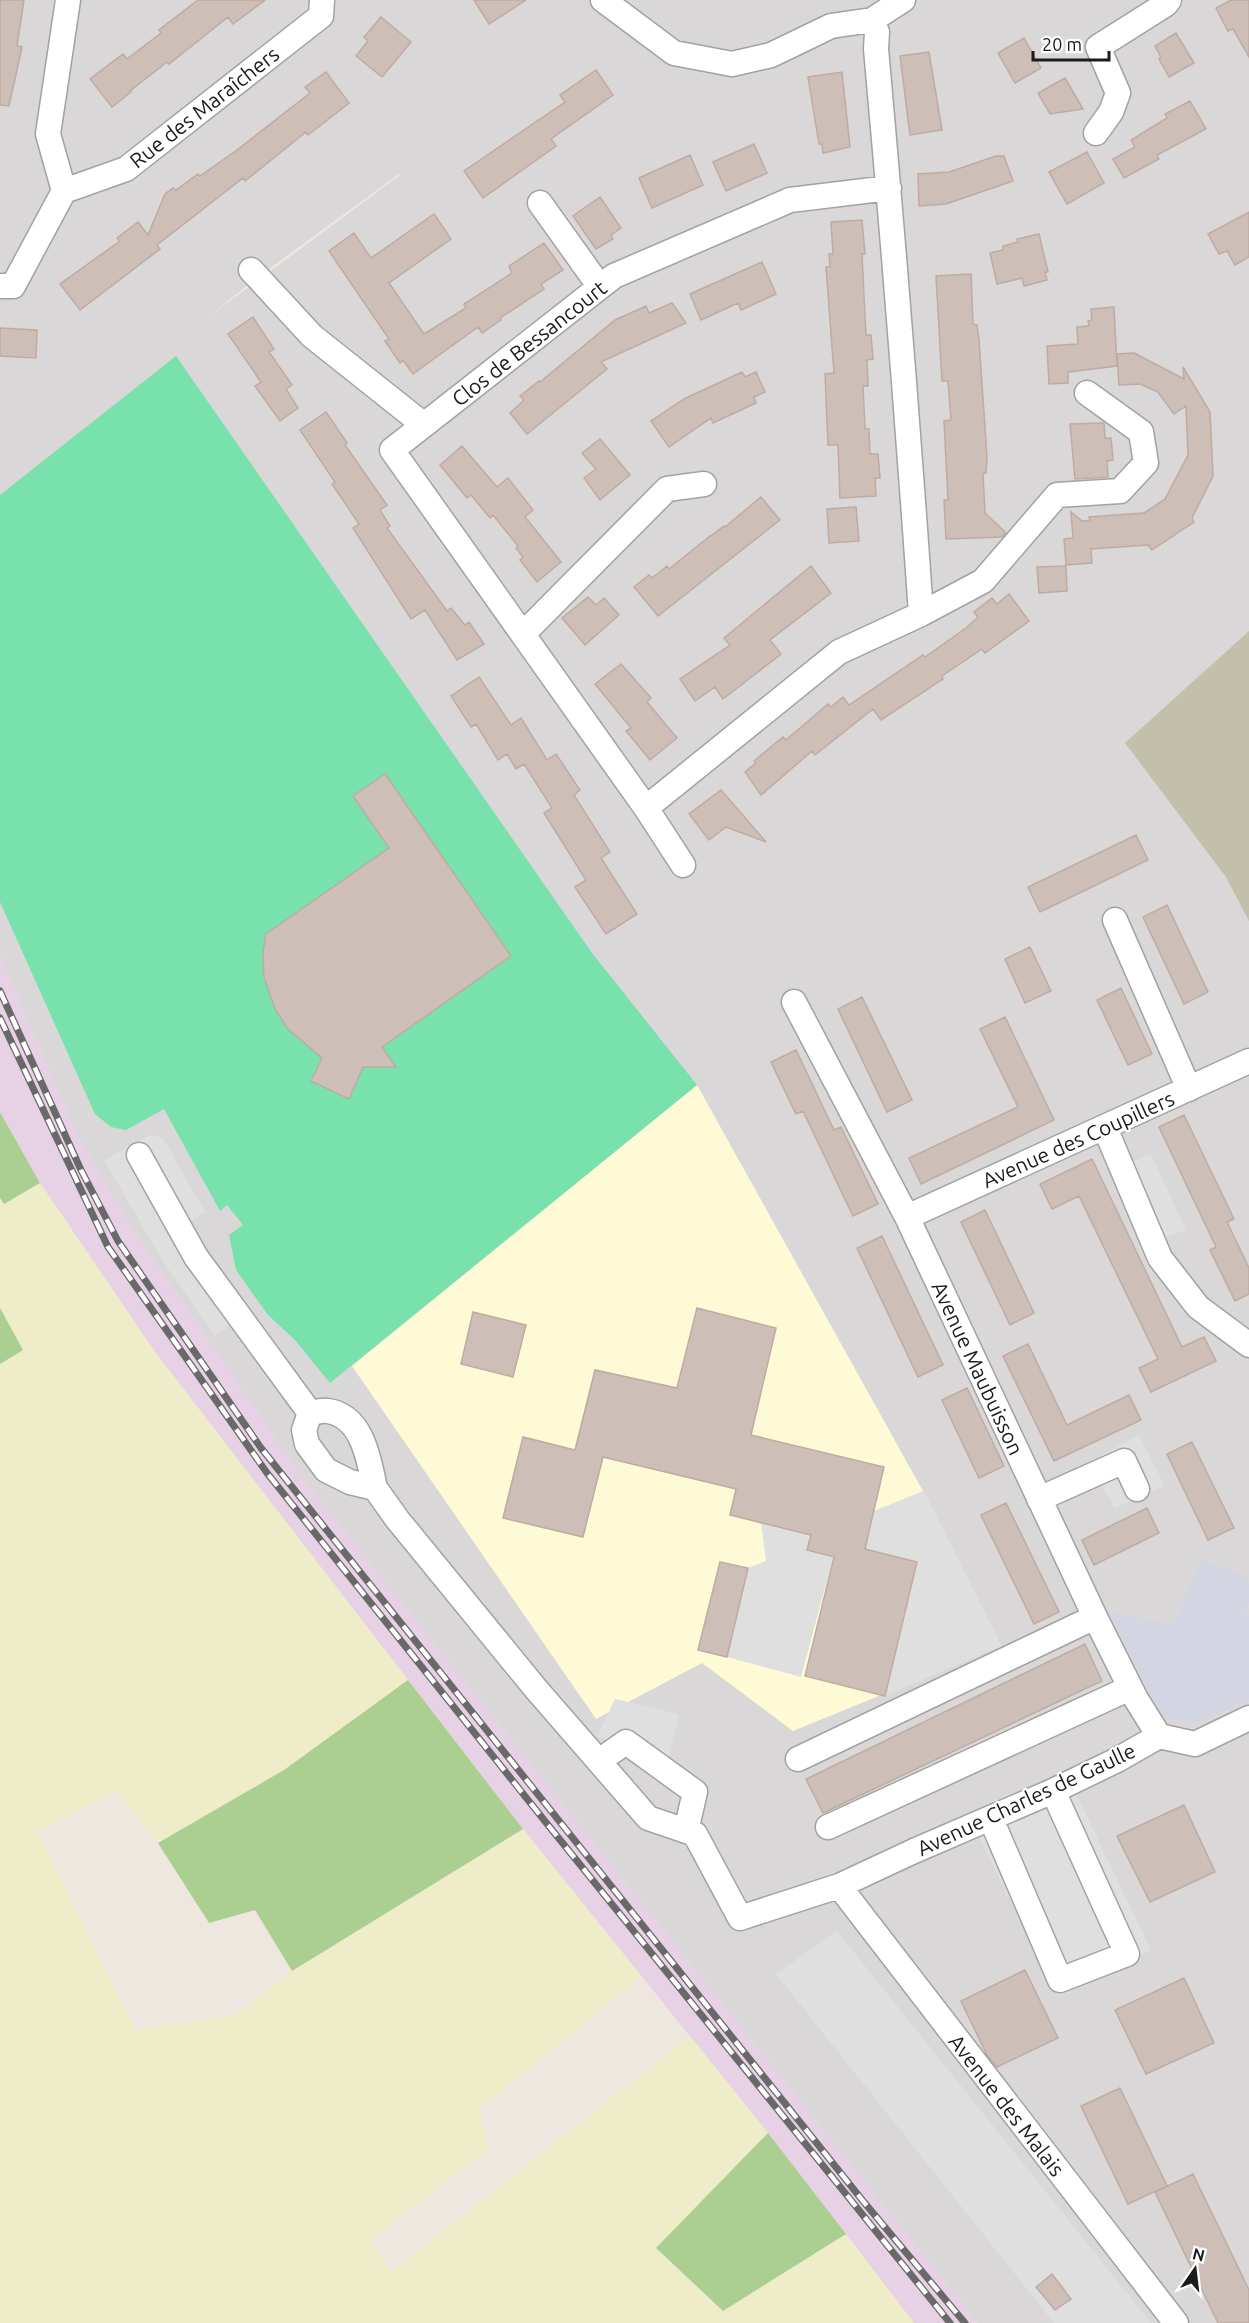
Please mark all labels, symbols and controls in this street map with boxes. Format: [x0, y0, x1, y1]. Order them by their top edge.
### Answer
scale bar [1033, 24, 1110, 62]
text: 20 m [1042, 34, 1082, 54]
street label: Rue des Maraîchers [125, 41, 283, 173]
street label: Clos de Bessancourt [447, 275, 611, 411]
street label: Avenue des Coupillers [978, 1086, 1178, 1192]
street label: Avenue Maubuisson [927, 1278, 1029, 1458]
street label: Avenue Charles de Gaulle [913, 1738, 1139, 1860]
street label: Avenue des Malais [944, 2029, 1070, 2181]
north arrow [1165, 2239, 1225, 2299]
text: N [1191, 2244, 1207, 2265]

